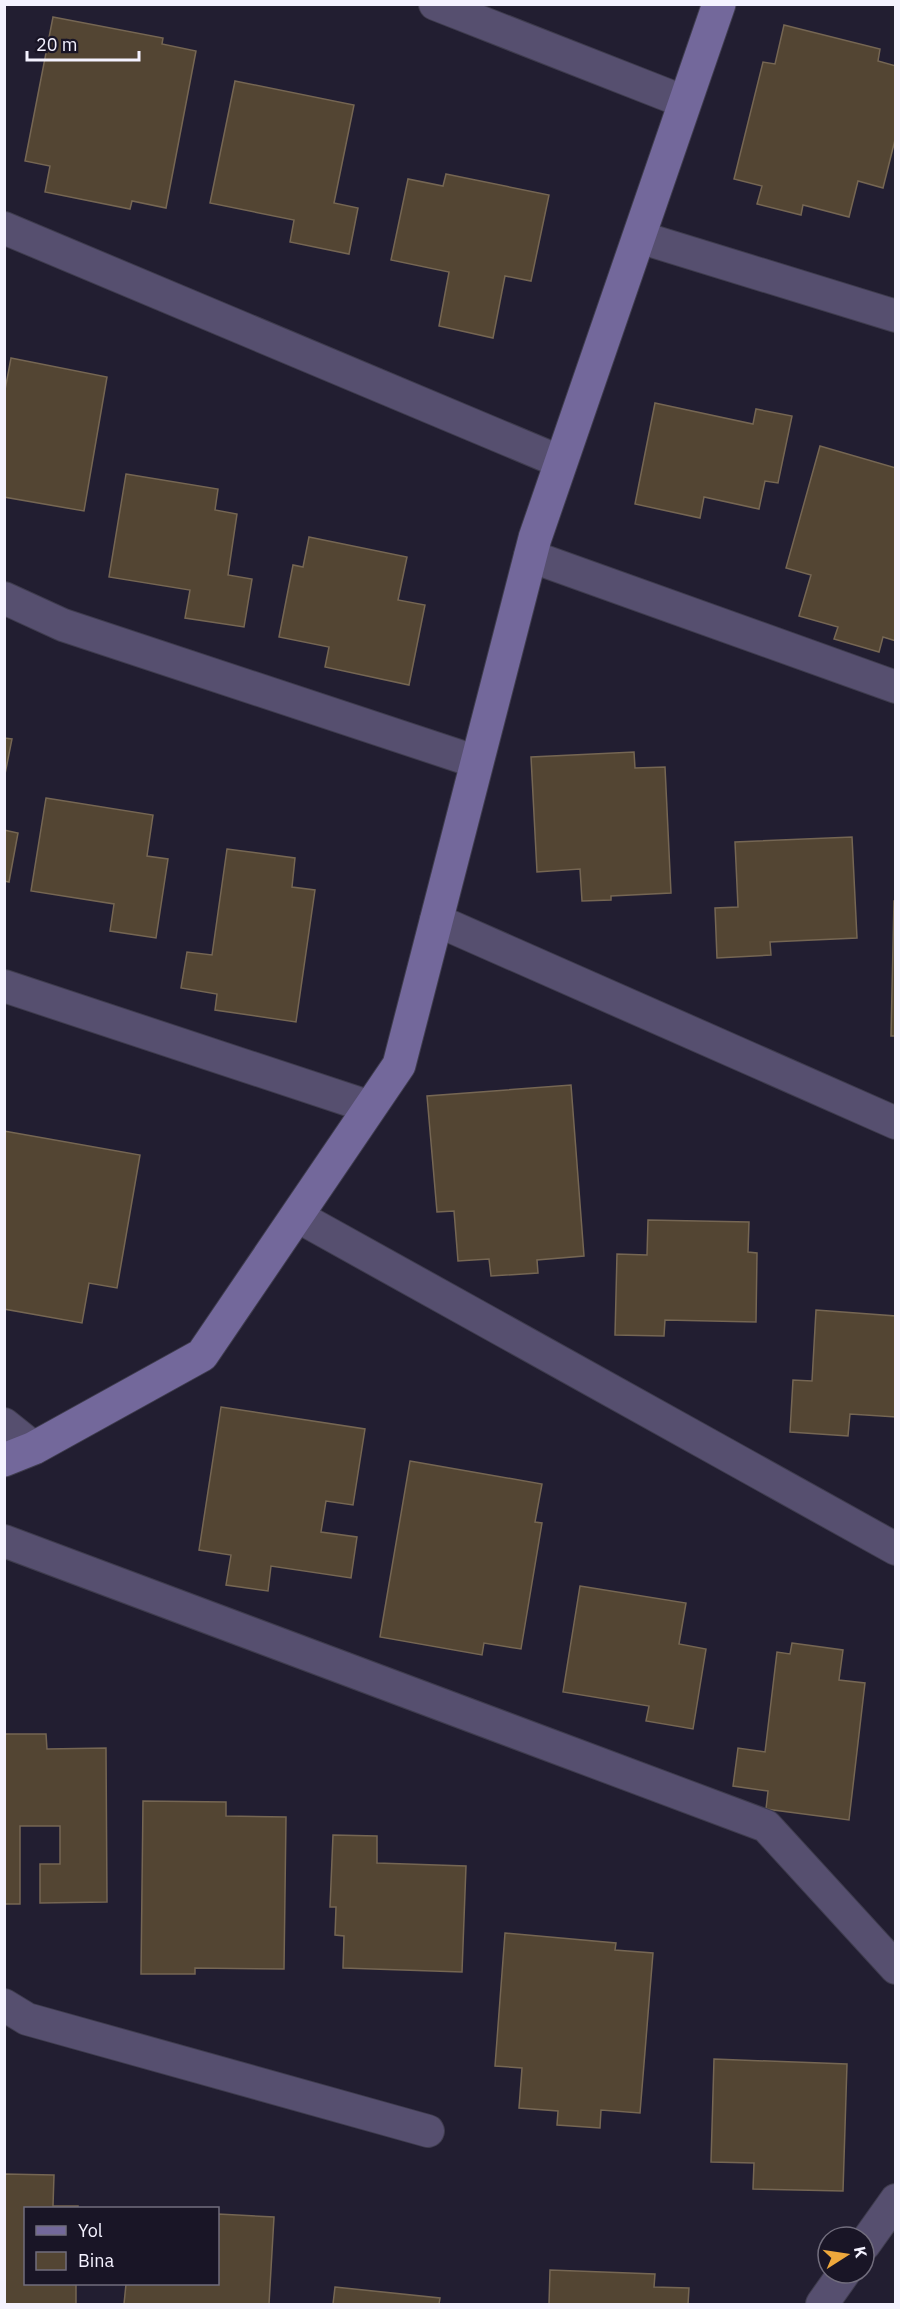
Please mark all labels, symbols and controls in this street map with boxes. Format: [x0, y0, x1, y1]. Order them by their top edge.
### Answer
scale bar [27, 24, 140, 62]
text: 20 m [36, 33, 78, 56]
legend [24, 2207, 219, 2285]
text: Yol [78, 2219, 103, 2242]
north arrow [816, 2225, 876, 2285]
text: K [850, 2244, 872, 2259]
text: Bina [78, 2249, 114, 2272]

